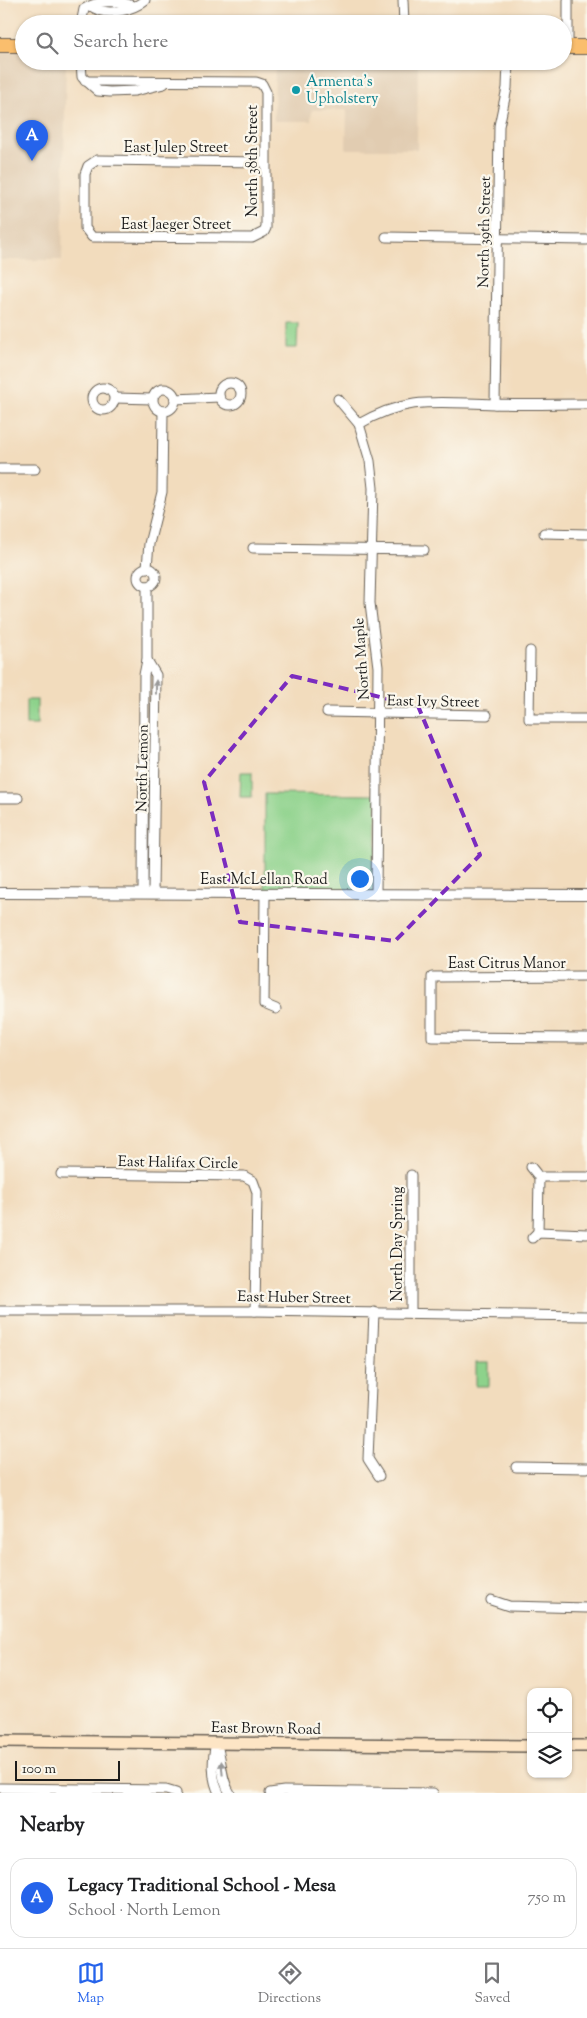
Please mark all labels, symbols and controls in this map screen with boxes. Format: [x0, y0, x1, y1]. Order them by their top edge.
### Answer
search box [15, 15, 572, 70]
icon: search [33, 29, 61, 57]
text: Search here [73, 29, 168, 56]
place label: Armenta's Upholstery [306, 72, 379, 110]
marker: Armenta's Upholstery [290, 84, 302, 96]
street label: North 38th Street [243, 105, 264, 217]
pin: A [16, 120, 48, 161]
street label: East Julep Street [124, 138, 228, 159]
street label: North 39th Street [474, 176, 497, 288]
street label: East Jaeger Street [121, 215, 231, 236]
street label: North Maple [349, 617, 376, 701]
one-way arrow [152, 679, 160, 695]
street label: East Ivy Street [387, 691, 479, 714]
street label: North Lemon [132, 724, 155, 812]
your location [347, 866, 373, 892]
street label: East McLellan Road [200, 870, 328, 891]
street label: East Citrus Manor [448, 954, 566, 975]
street label: East Halifax Circle [118, 1152, 238, 1175]
street label: North Day Spring [388, 1186, 409, 1302]
street label: East Huber Street [237, 1287, 351, 1310]
map controls [527, 1688, 572, 1778]
button: locate [527, 1688, 572, 1733]
street label: East Brown Road [211, 1718, 322, 1741]
button: layers [527, 1733, 572, 1778]
scale bar [15, 1758, 120, 1781]
text: 100 m [22, 1760, 56, 1780]
one-way arrow [218, 1760, 226, 1776]
text: Nearby [20, 1811, 85, 1841]
text: Legacy Traditional School - Mesa [68, 1873, 336, 1900]
text: A [31, 1887, 44, 1910]
text: 750 m [527, 1887, 566, 1910]
text: School · North Lemon [68, 1900, 221, 1923]
tab: Map [77, 1959, 105, 2009]
tab: Directions [258, 1959, 321, 2009]
tab: Saved [474, 1959, 510, 2009]

